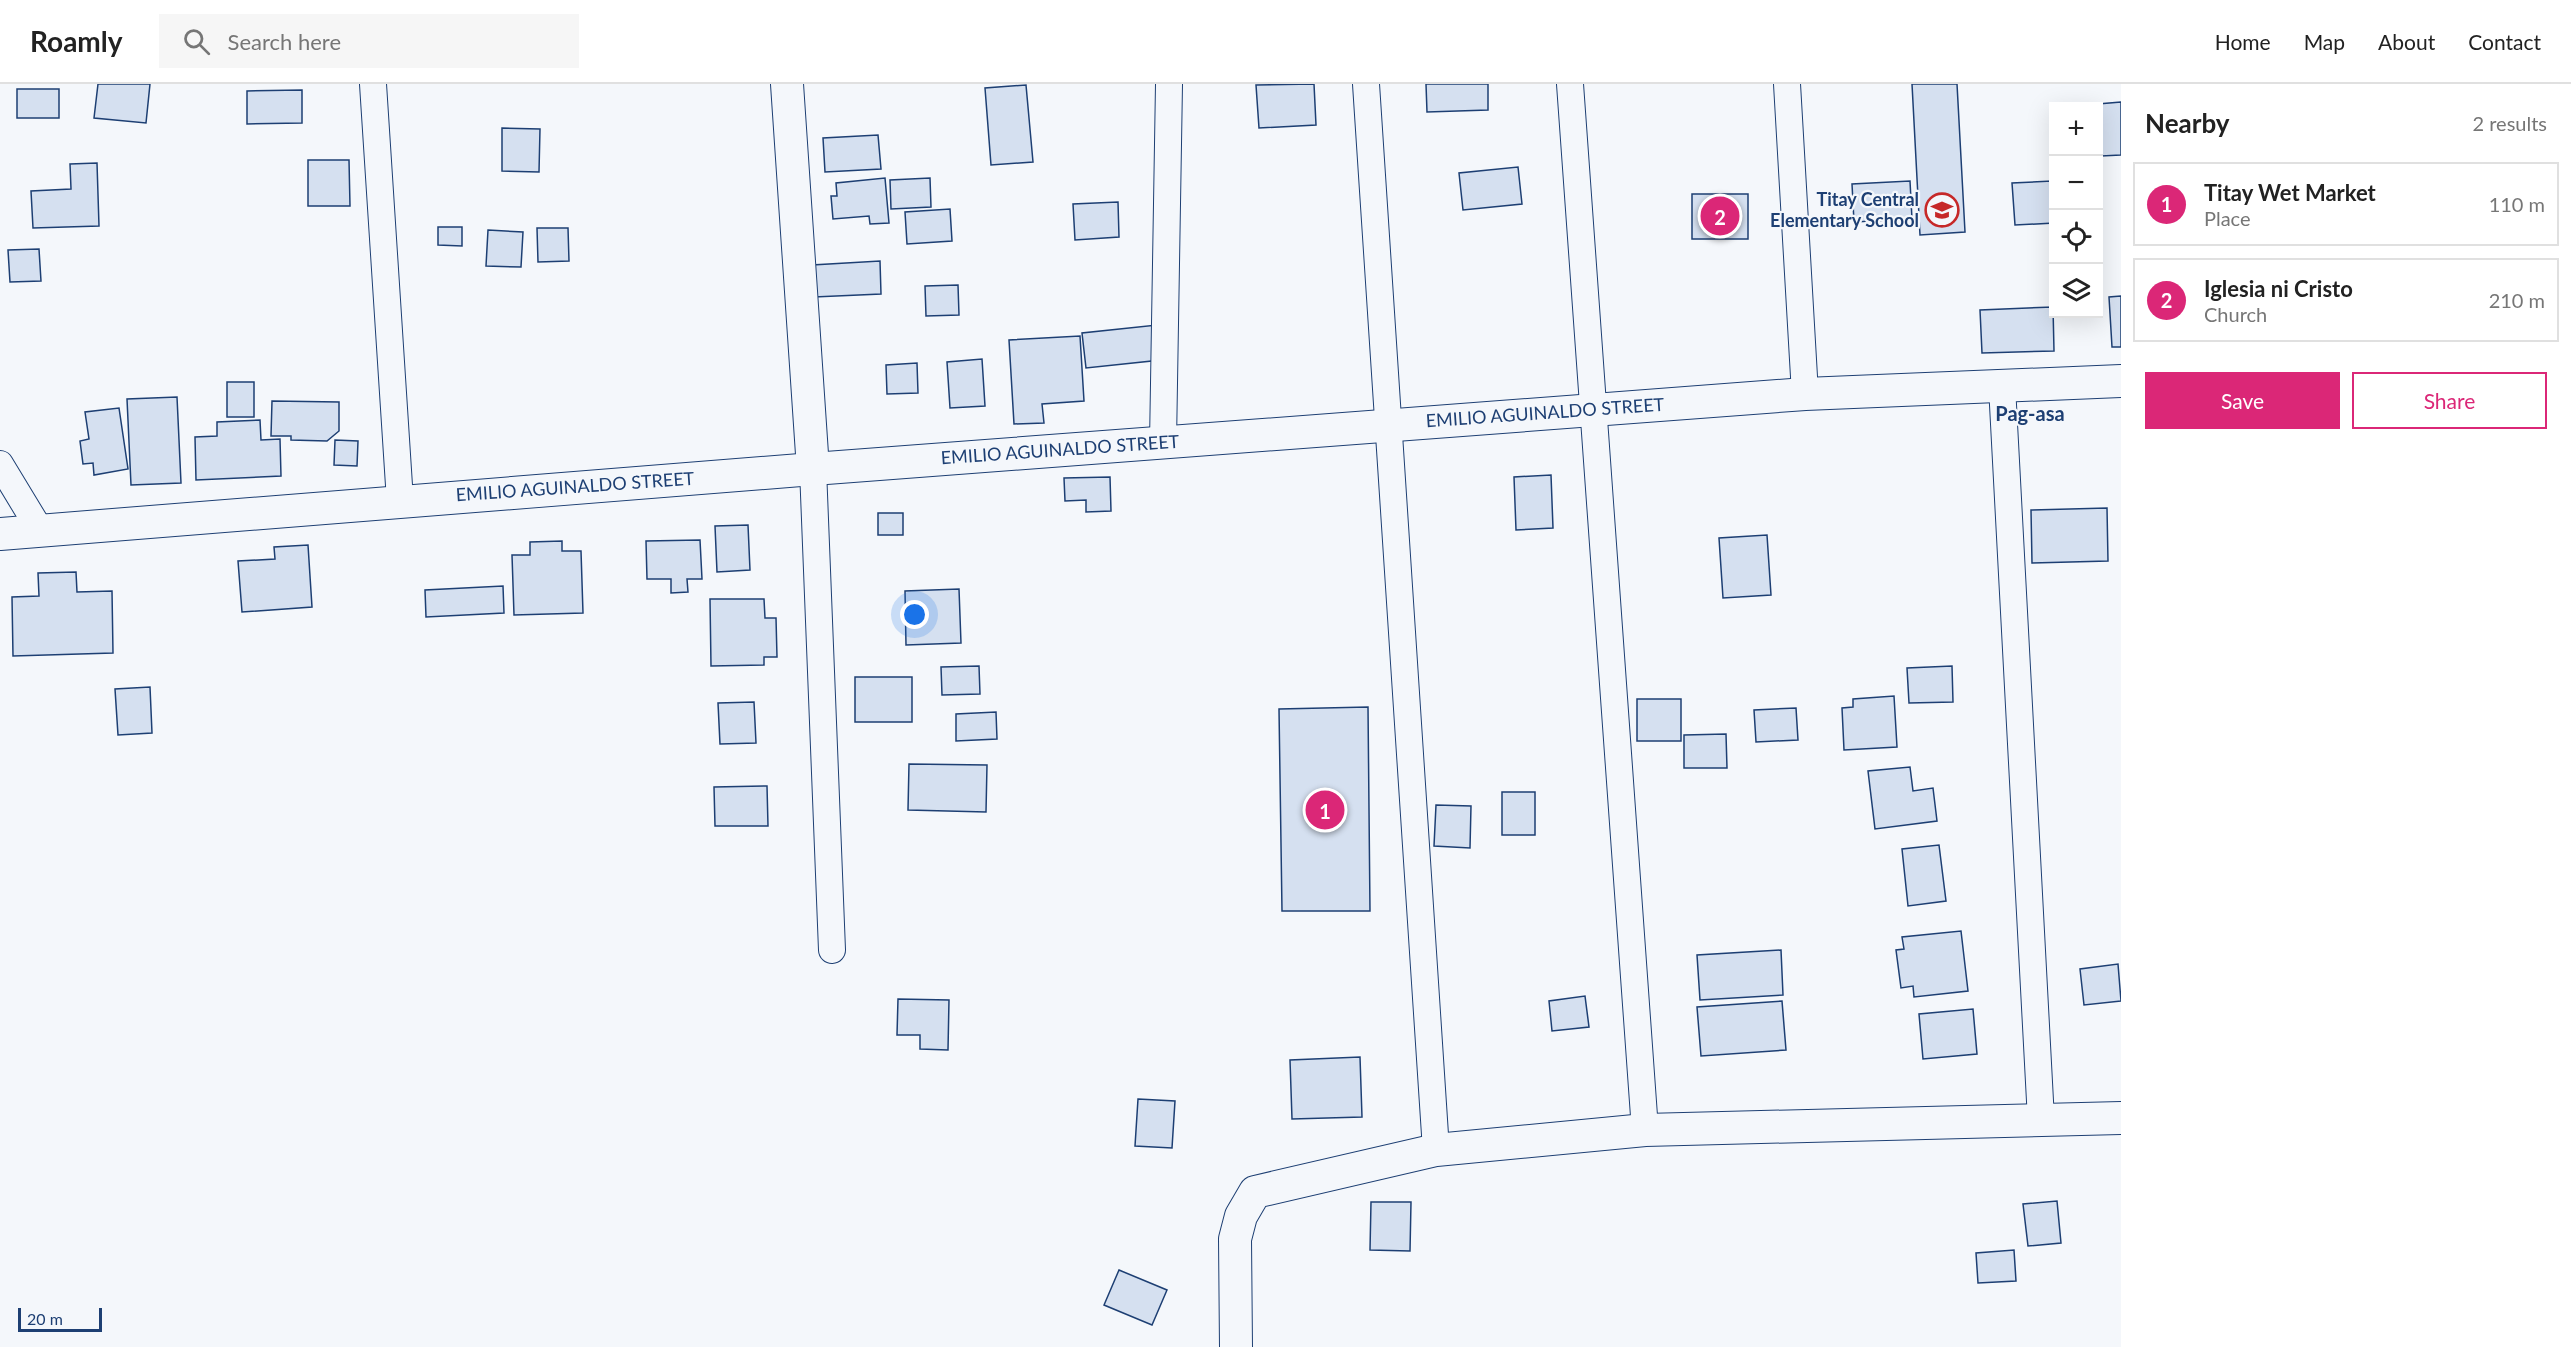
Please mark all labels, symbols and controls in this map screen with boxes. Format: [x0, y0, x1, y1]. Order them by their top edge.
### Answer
search box [159, 14, 579, 68]
text: Roamly [30, 24, 123, 58]
icon: search [180, 25, 213, 58]
text: Search here [228, 28, 341, 55]
text: Home [2215, 29, 2271, 54]
text: Map [2304, 29, 2345, 54]
text: About [2378, 29, 2435, 54]
text: Contact [2468, 29, 2541, 54]
map controls [2049, 102, 2103, 318]
button: + [2049, 102, 2103, 156]
text: Nearby [2145, 107, 2230, 139]
text: 2 results [2472, 111, 2547, 135]
button: − [2049, 156, 2103, 210]
text: Titay Wet Market [2204, 179, 2376, 206]
place label: Titay Central Elementary School [1770, 188, 1919, 231]
school or university icon: Titay Central Elementary School [1924, 192, 1960, 228]
text: 1 [2161, 192, 2172, 216]
text: 110 m [2489, 192, 2545, 216]
pin: 2 [1700, 194, 1740, 238]
text: Place [2204, 206, 2251, 230]
button: locate [2049, 210, 2103, 264]
button: layers [2049, 264, 2103, 318]
text: Iglesia ni Cristo [2204, 275, 2353, 302]
text: 2 [2161, 288, 2172, 312]
text: 210 m [2489, 288, 2545, 312]
text: Church [2204, 302, 2267, 326]
button: Save [2145, 372, 2340, 429]
button: Share [2352, 372, 2547, 429]
street label: EMILIO AGUINALDO STREET [1425, 393, 1665, 431]
district label: Pag-asa [1995, 401, 2065, 425]
street label: EMILIO AGUINALDO STREET [940, 430, 1180, 468]
street label: EMILIO AGUINALDO STREET [455, 467, 695, 505]
your location [900, 600, 929, 629]
pin: 1 [1306, 788, 1344, 832]
scale bar [18, 1305, 102, 1332]
text: 20 m [27, 1309, 63, 1328]

